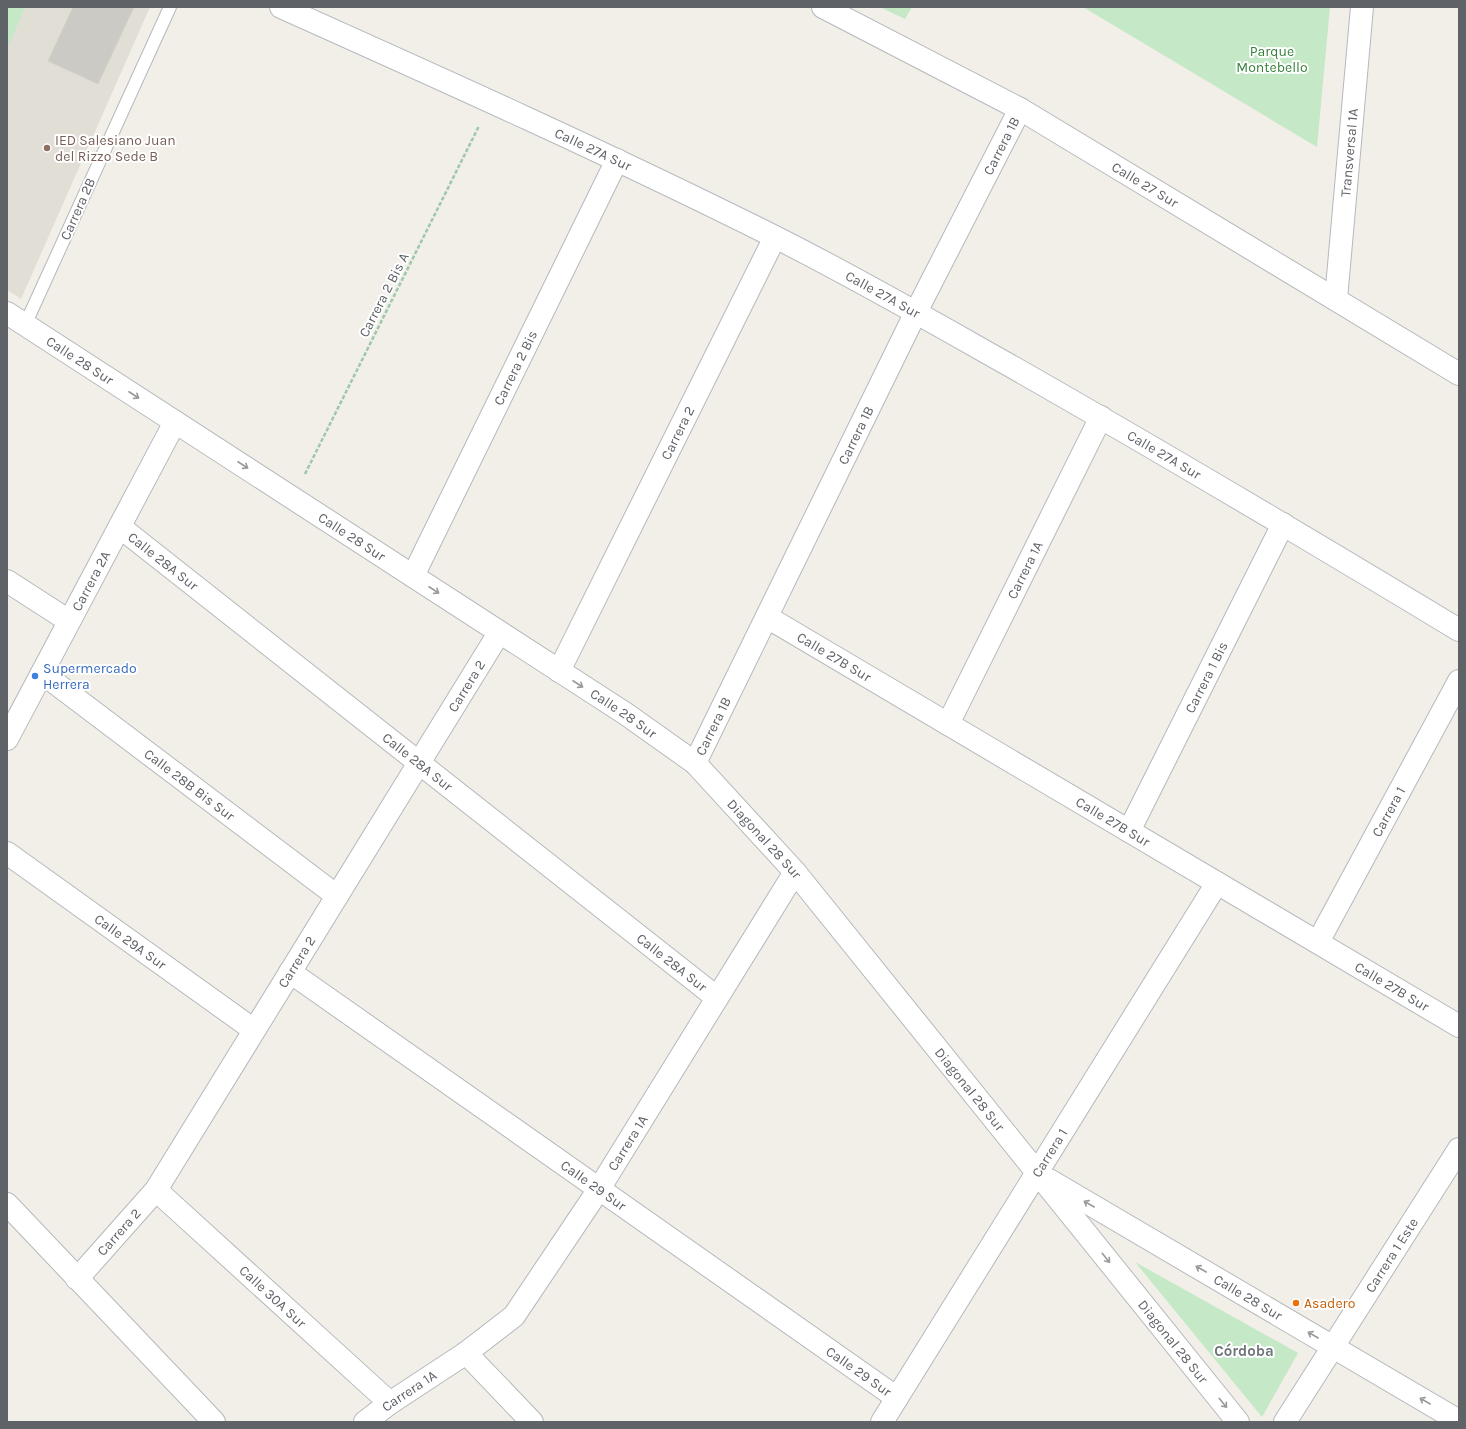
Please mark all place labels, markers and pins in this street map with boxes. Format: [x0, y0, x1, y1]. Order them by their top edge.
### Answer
place label: IED Salesiano Juan del Rizzo Sede B [55, 132, 176, 165]
marker: IED Salesiano Juan del Rizzo Sede B [42, 143, 52, 153]
place label: Supermercado Herrera [43, 660, 137, 693]
marker: Supermercado Herrera [30, 671, 40, 681]
place label: Asadero [1304, 1295, 1355, 1312]
marker: Asadero [1291, 1298, 1301, 1308]

